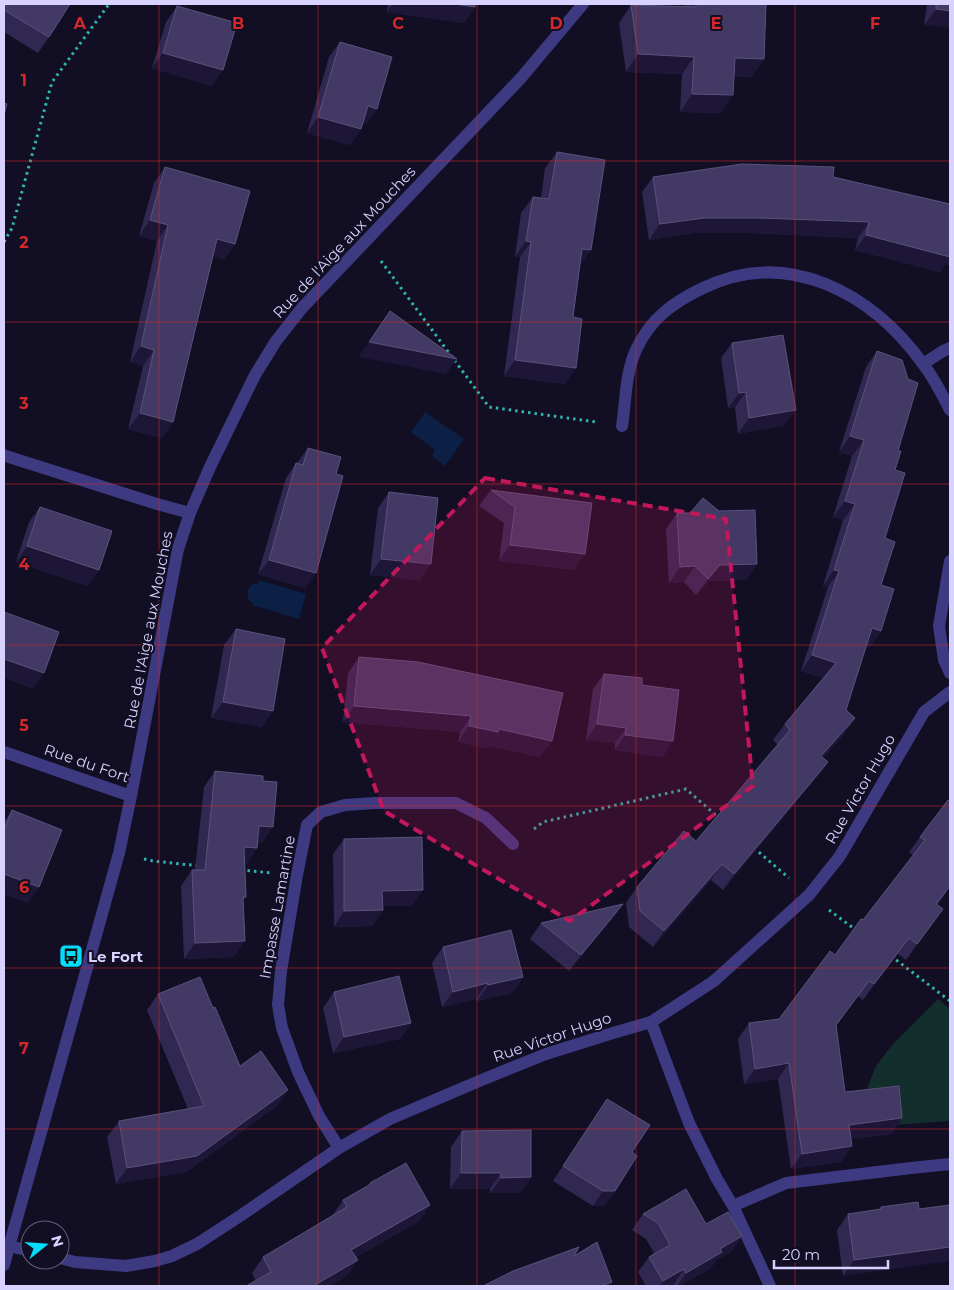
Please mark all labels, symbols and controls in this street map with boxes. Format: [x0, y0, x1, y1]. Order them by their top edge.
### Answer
text: A [73, 14, 87, 33]
text: B [232, 14, 244, 33]
text: C [392, 14, 404, 33]
text: D [549, 14, 563, 33]
text: E [711, 14, 721, 33]
text: F [870, 14, 880, 33]
text: 1 [21, 71, 27, 90]
street label: Rue de l'Aige aux Mouches [268, 162, 420, 322]
text: 2 [19, 233, 29, 252]
text: 3 [18, 394, 29, 413]
street label: Rue de l'Aige aux Mouches [119, 529, 177, 731]
text: 4 [18, 555, 30, 574]
text: 5 [19, 716, 29, 735]
street label: Rue Victor Hugo [821, 731, 899, 847]
street label: Rue du Fort [42, 740, 132, 786]
street label: Impasse Lamartine [255, 834, 299, 980]
text: 6 [19, 878, 29, 897]
bus stop icon: Le Fort [58, 943, 84, 969]
place label: Le Fort [88, 947, 144, 966]
street label: Rue Victor Hugo [490, 1008, 614, 1066]
text: 7 [19, 1039, 29, 1058]
north arrow [20, 1220, 70, 1270]
text: N [47, 1233, 68, 1249]
scale bar [774, 1238, 888, 1270]
text: 20 m [782, 1245, 820, 1264]

